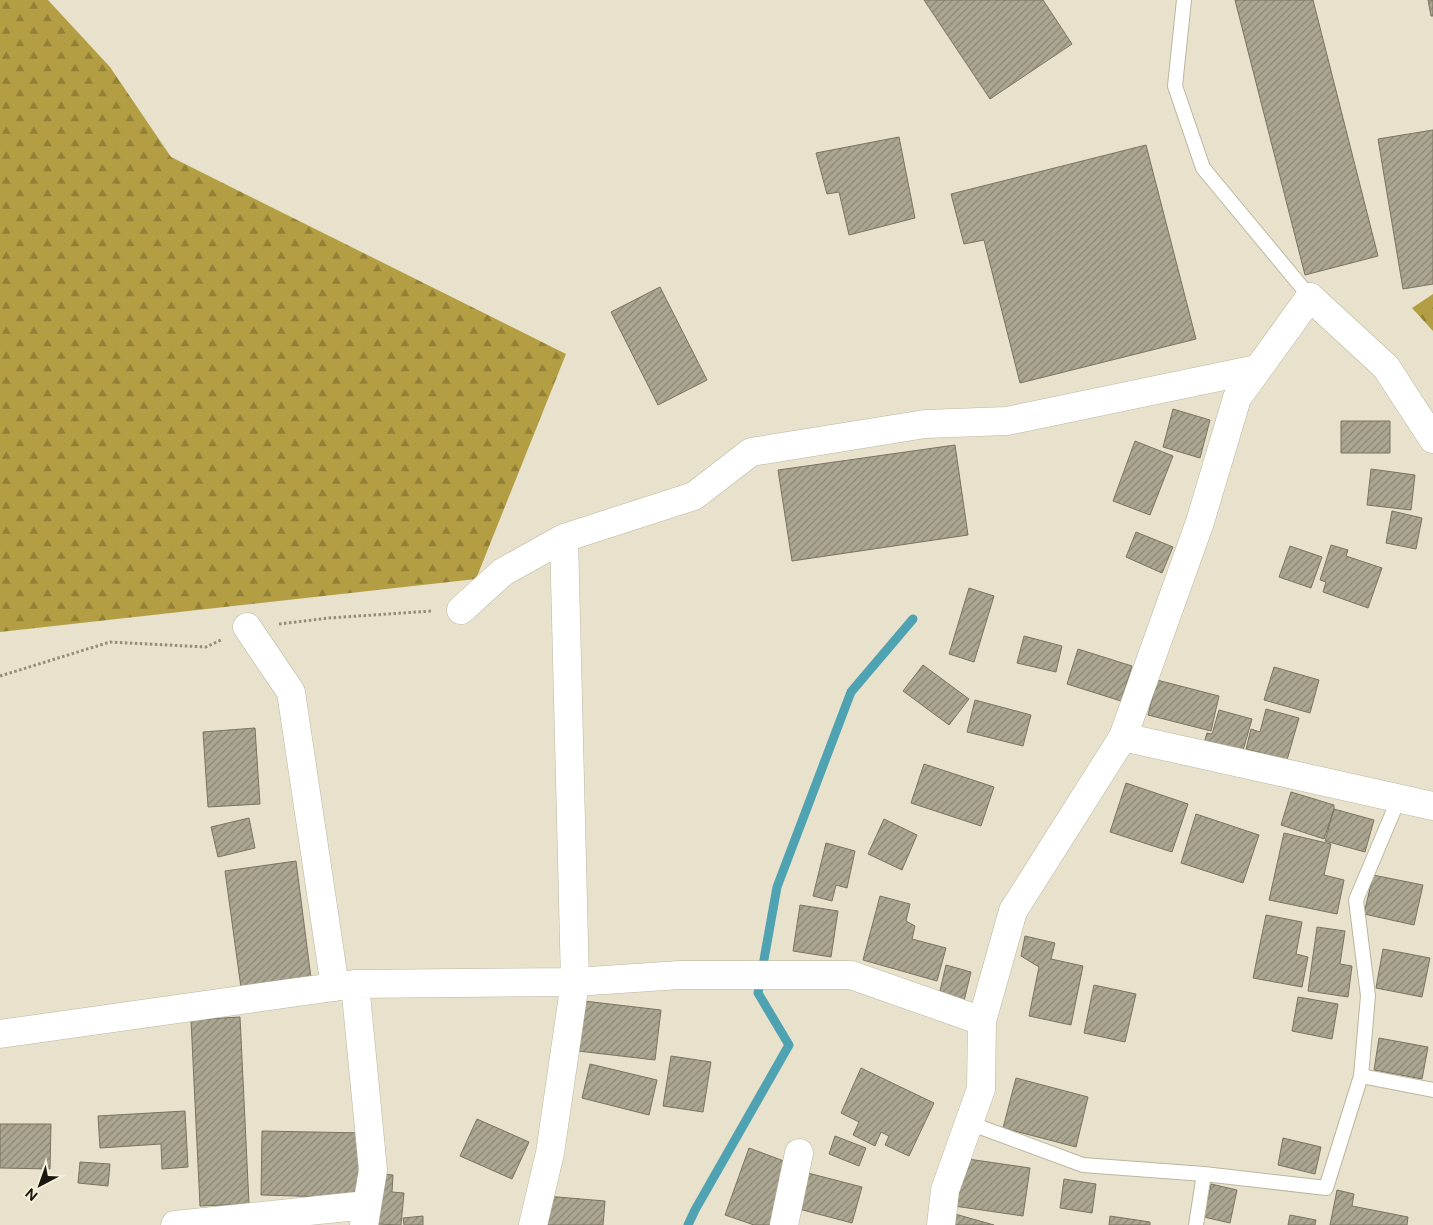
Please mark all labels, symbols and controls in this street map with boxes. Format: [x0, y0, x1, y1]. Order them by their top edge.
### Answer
north arrow [15, 1160, 65, 1210]
text: N [22, 1184, 41, 1204]

